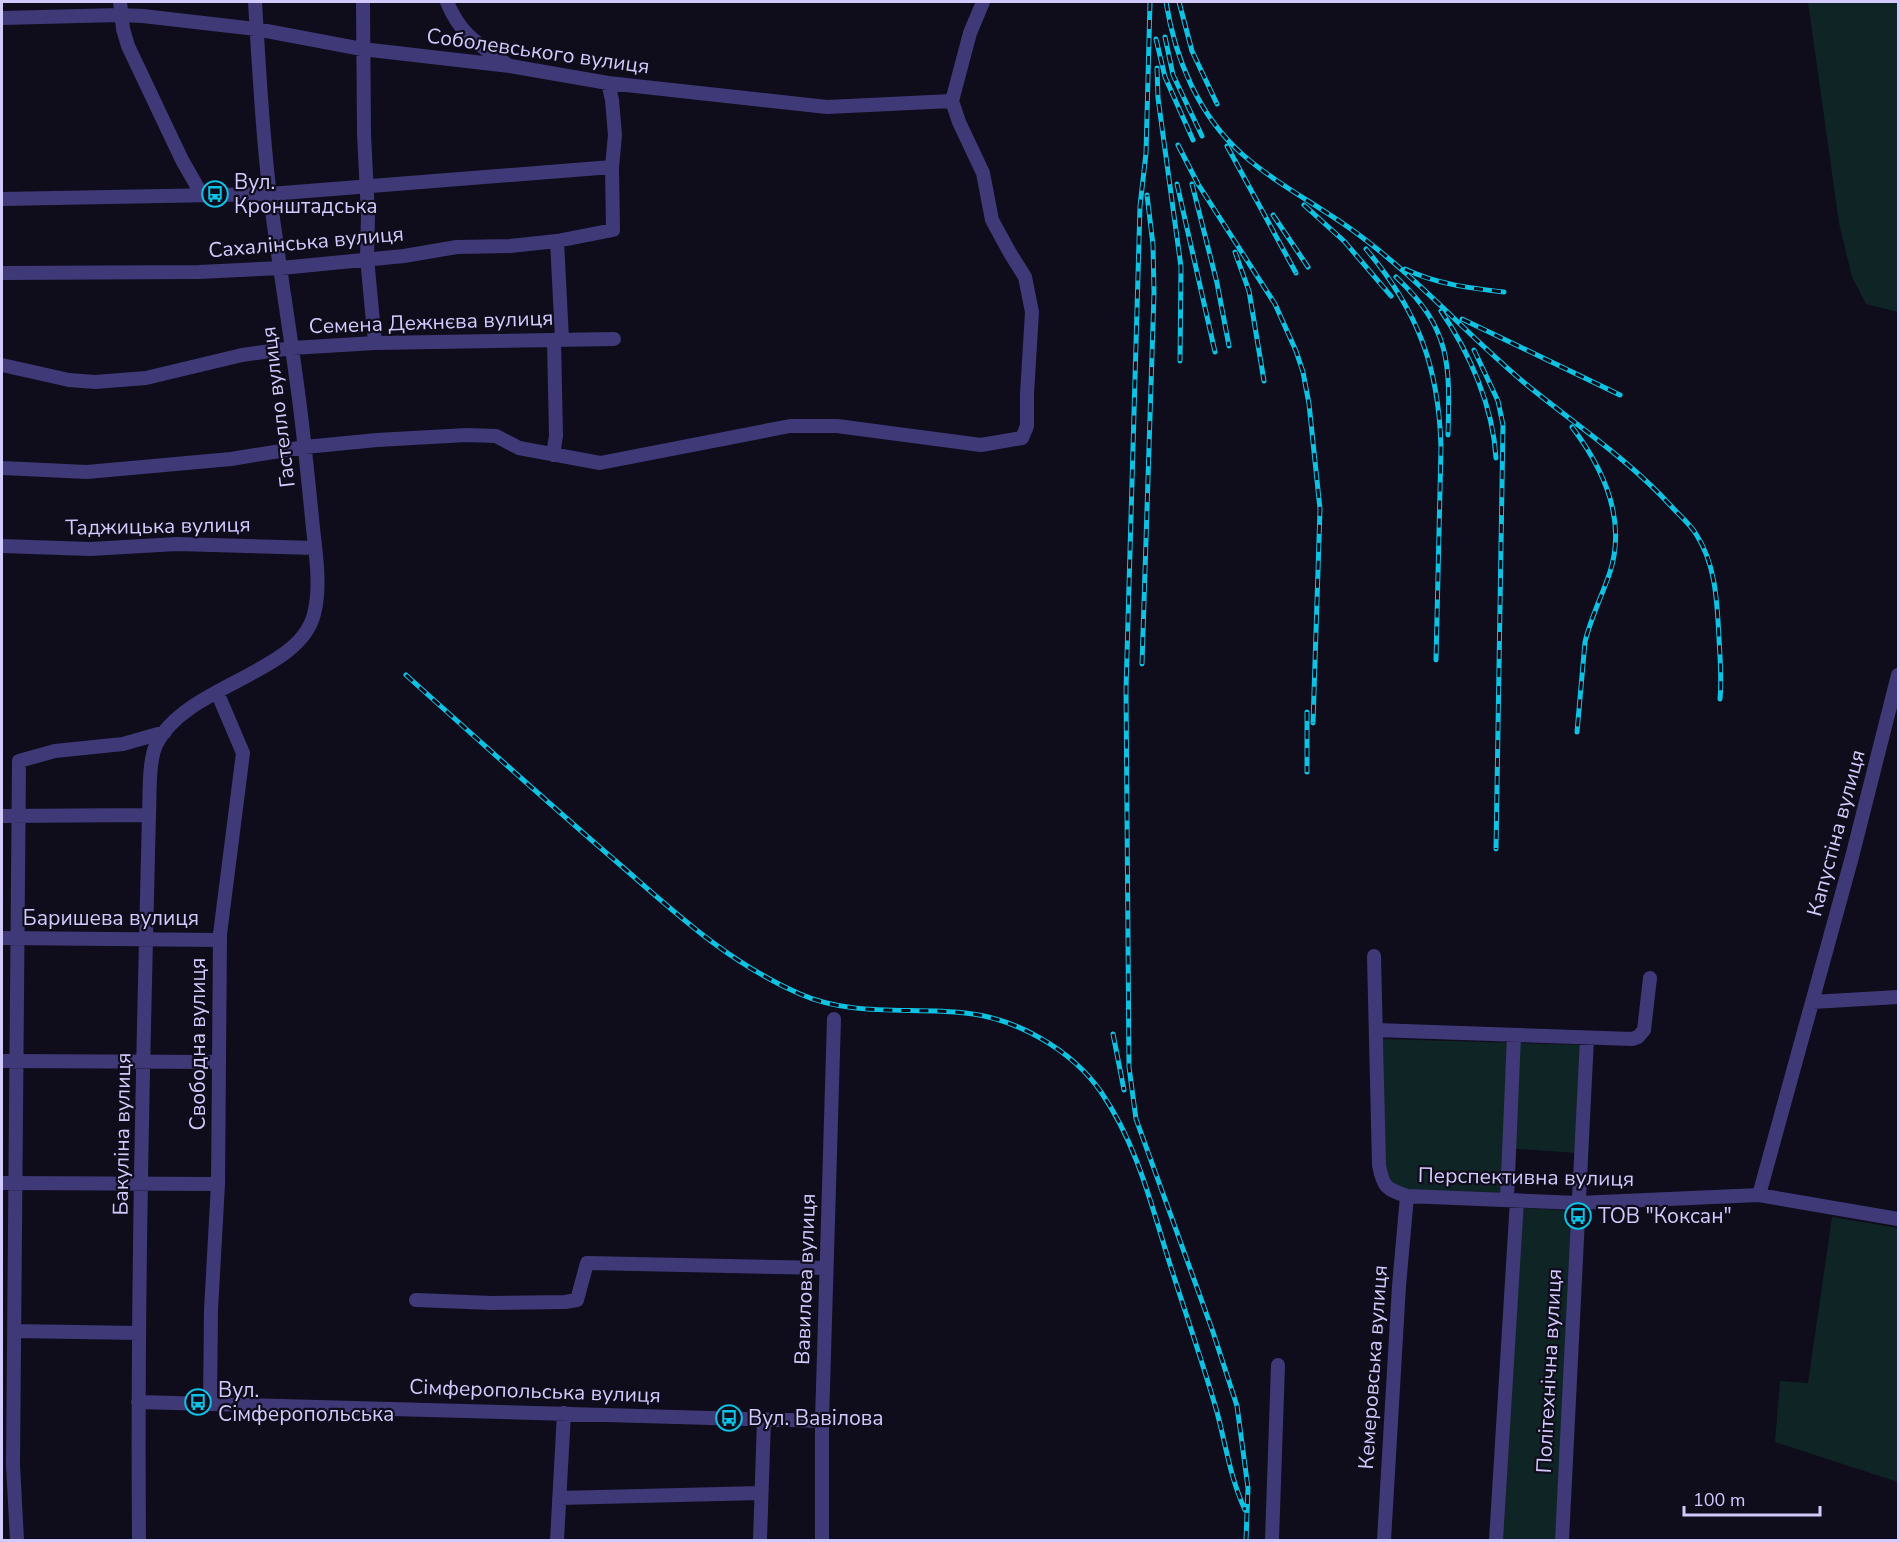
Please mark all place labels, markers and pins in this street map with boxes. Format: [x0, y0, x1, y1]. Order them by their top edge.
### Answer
place label: Вул. Кронштадська [234, 168, 378, 220]
bus stop icon: Вул. Кронштадська [200, 179, 230, 209]
bus stop icon: ТОВ "Коксан" [1563, 1201, 1593, 1231]
place label: ТОВ "Коксан" [1598, 1202, 1732, 1230]
place label: Вул. Сімферопольська [218, 1376, 394, 1428]
bus stop icon: Вул. Сімферопольська [183, 1387, 213, 1417]
bus stop icon: Вул. Вавілова [714, 1403, 744, 1433]
place label: Вул. Вавілова [748, 1404, 884, 1432]

